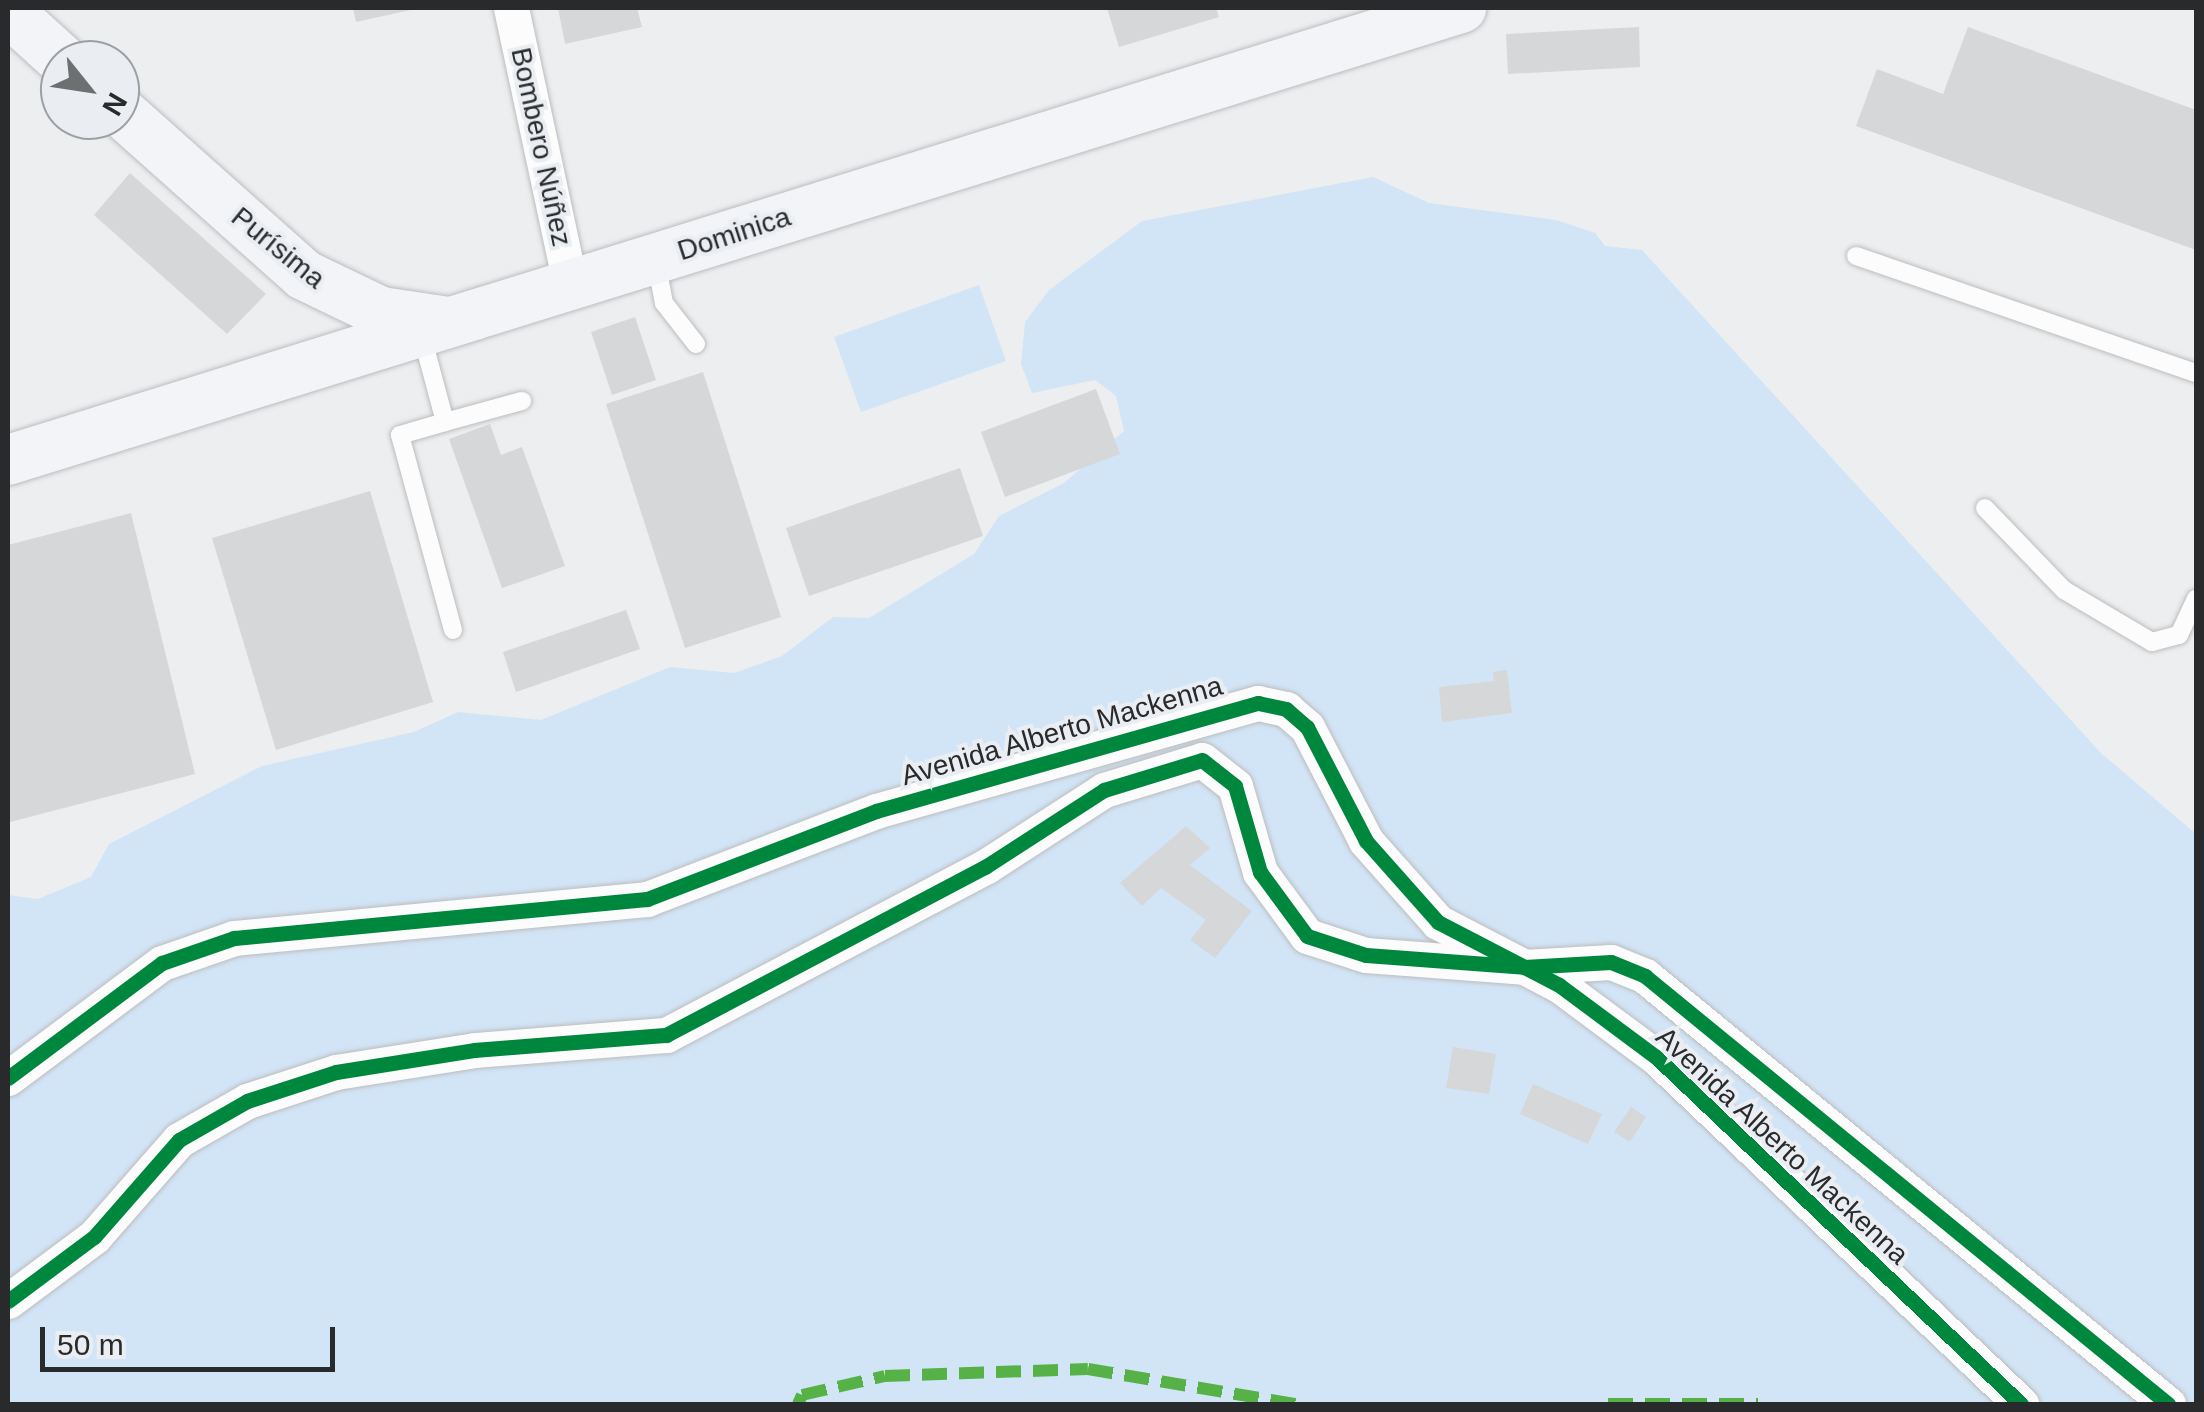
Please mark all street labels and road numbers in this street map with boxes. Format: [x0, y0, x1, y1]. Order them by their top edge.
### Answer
street label: Bombero Núñez [504, 45, 578, 249]
street label: Purísima [225, 200, 331, 296]
street label: Dominica [673, 200, 795, 268]
street label: Avenida Alberto Mackenna [897, 669, 1227, 793]
street label: Avenida Alberto Mackenna [1648, 1020, 1916, 1272]

